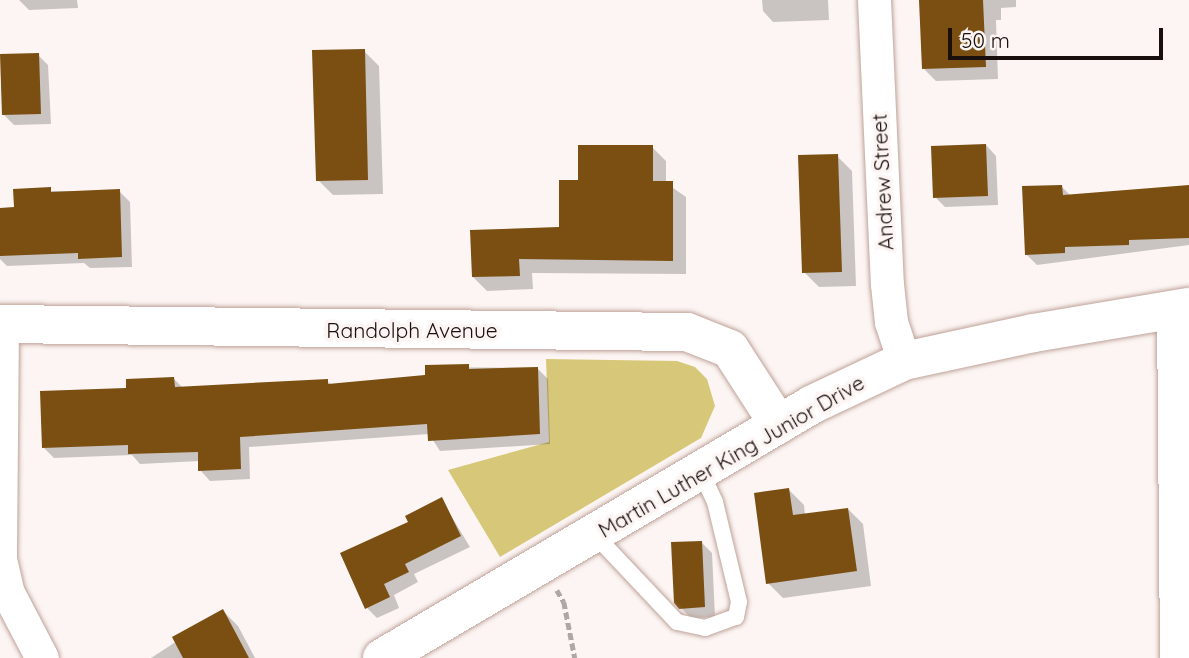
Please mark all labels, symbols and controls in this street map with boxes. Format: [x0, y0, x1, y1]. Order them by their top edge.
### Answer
scale bar [951, 14, 1166, 58]
text: 50 m [961, 27, 1010, 53]
street label: Andrew Street [866, 113, 898, 251]
street label: Randolph Avenue [326, 317, 498, 343]
street label: Martin Luther King Junior Drive [594, 369, 868, 543]

